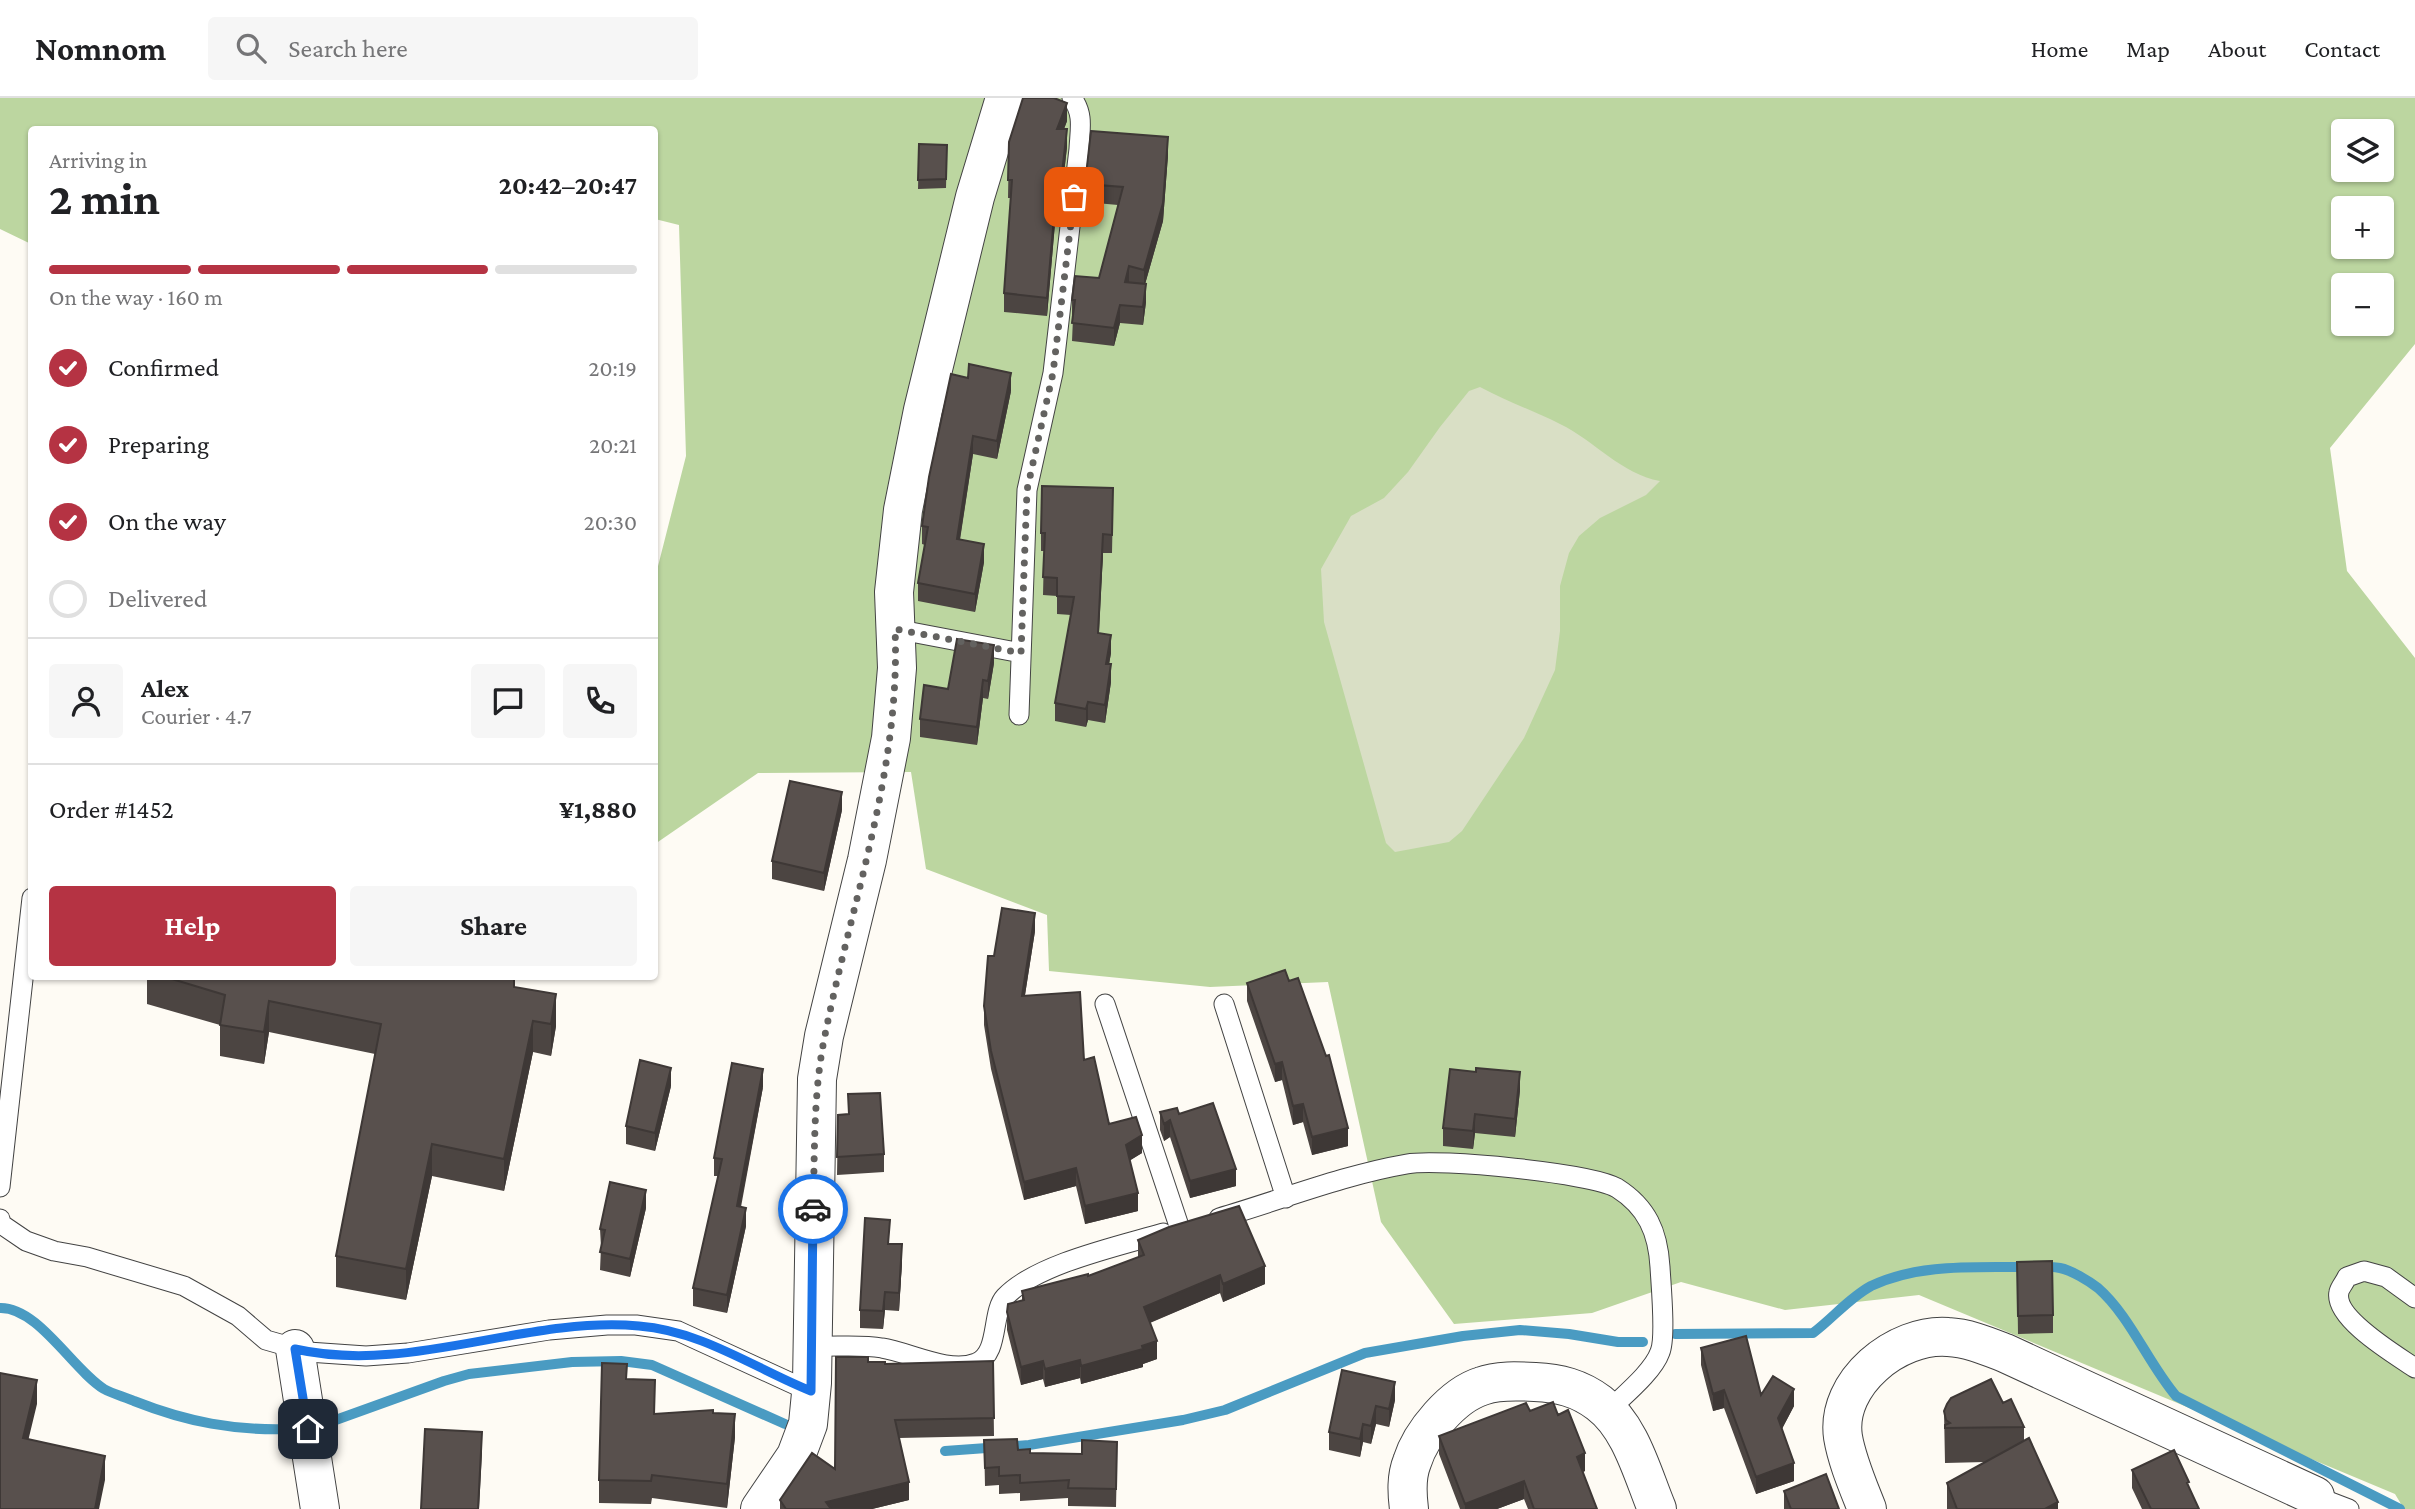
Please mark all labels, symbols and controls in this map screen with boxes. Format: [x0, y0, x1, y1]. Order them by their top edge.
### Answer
search box [208, 17, 698, 80]
icon: search [232, 29, 270, 67]
text: Nomnom [35, 30, 166, 67]
text: Search here [288, 34, 408, 63]
text: Home [2031, 35, 2088, 62]
text: Map [2126, 35, 2170, 62]
text: About [2208, 35, 2266, 62]
text: Contact [2304, 35, 2380, 62]
map controls [2331, 119, 2394, 336]
button: layers [2331, 119, 2394, 182]
text: Arriving in [49, 147, 147, 173]
pin [1044, 167, 1104, 227]
text: 20:42–20:47 [499, 171, 637, 200]
text: 2 min [49, 173, 160, 224]
icon: bag [1055, 178, 1093, 216]
button: + [2331, 196, 2394, 259]
button: − [2331, 273, 2394, 336]
text: On the way · 160 m [49, 284, 223, 310]
icon: check [49, 349, 87, 387]
text: Confirmed [108, 353, 219, 382]
text: 20:19 [588, 355, 637, 381]
icon: check [49, 426, 87, 464]
text: Preparing [108, 430, 209, 459]
text: 20:21 [589, 432, 637, 458]
icon: check [49, 503, 87, 541]
text: On the way [108, 507, 226, 536]
text: 20:30 [584, 509, 637, 535]
text: Delivered [108, 584, 207, 613]
button: person [49, 664, 123, 738]
button: chat [471, 664, 545, 738]
button: phone [563, 664, 637, 738]
text: Alex [141, 674, 189, 703]
text: Courier · 4.7 [141, 703, 252, 729]
text: Order #1452 [49, 795, 174, 824]
text: ¥1,880 [559, 795, 637, 824]
button: Help [49, 886, 336, 966]
button: Share [350, 886, 637, 966]
courier [778, 1174, 848, 1244]
icon: car [794, 1190, 832, 1228]
pin [278, 1399, 338, 1459]
icon: home [289, 1410, 327, 1448]

